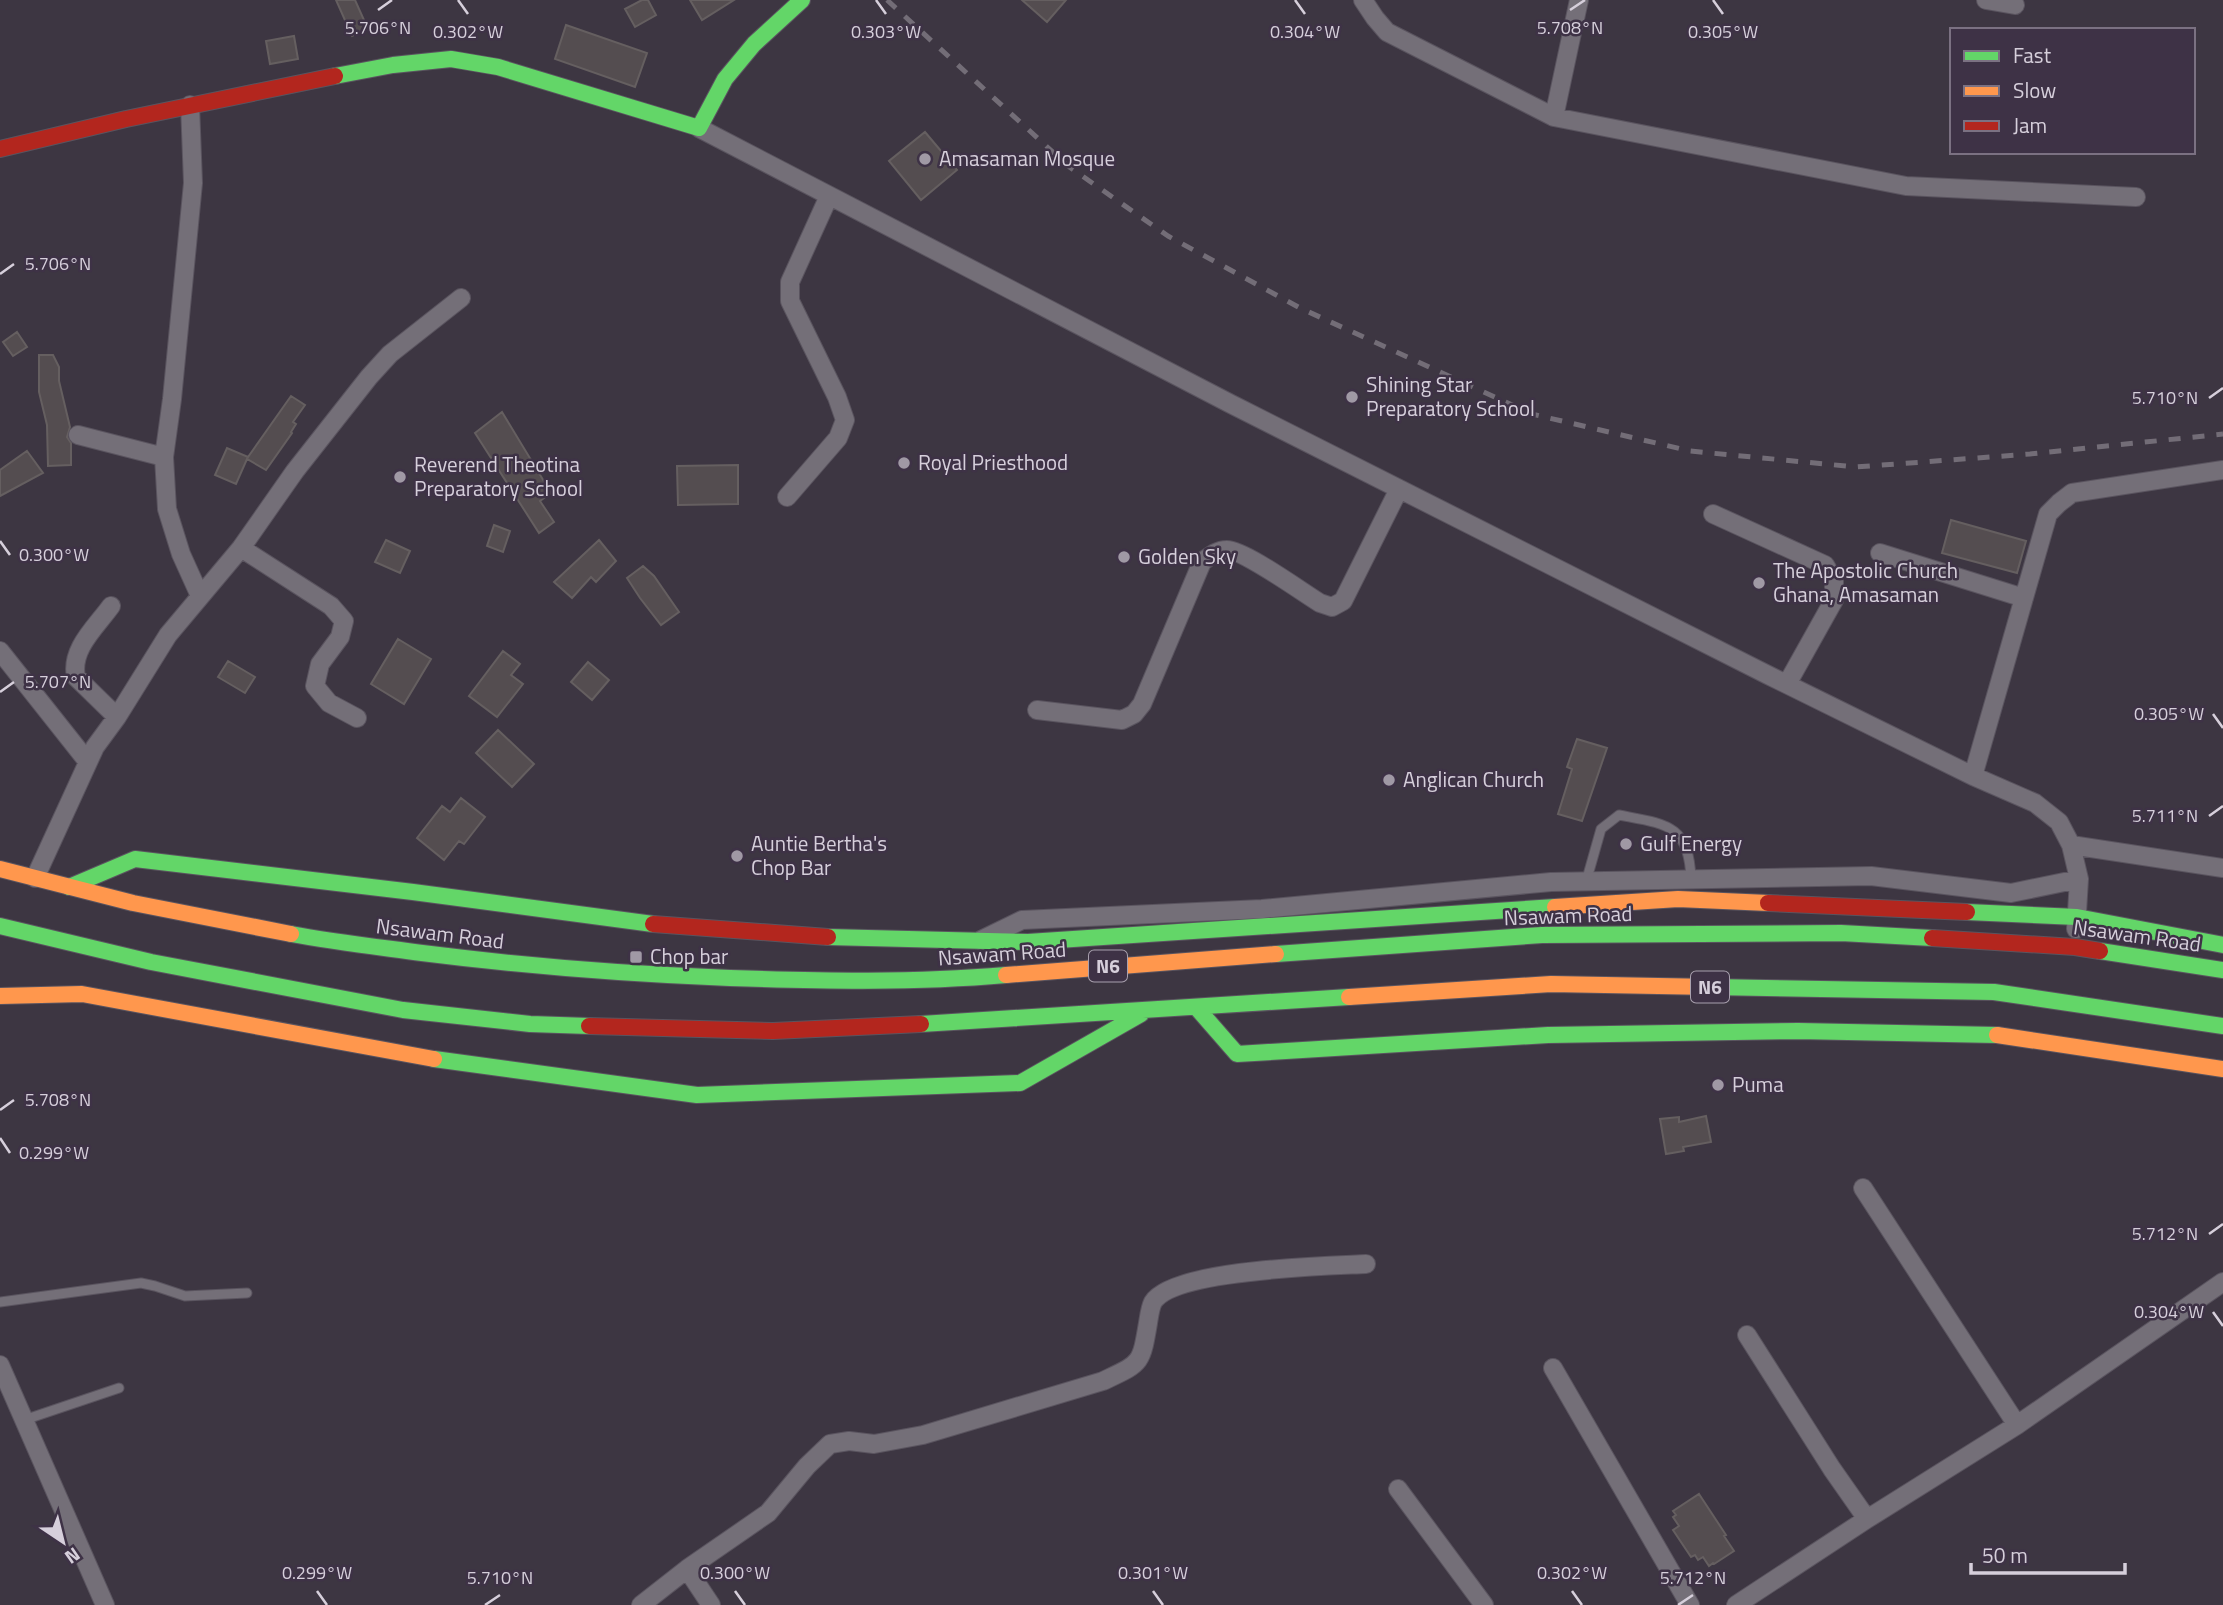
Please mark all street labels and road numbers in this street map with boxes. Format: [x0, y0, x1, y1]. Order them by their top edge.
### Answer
street label: Nsawam Road [1503, 897, 1633, 933]
street label: Nsawam Road [374, 909, 506, 957]
street label: Nsawam Road [2071, 910, 2203, 960]
street label: Nsawam Road [937, 933, 1067, 973]
road number: N6 [1089, 950, 1127, 982]
road number: N6 [1691, 972, 1729, 1002]

